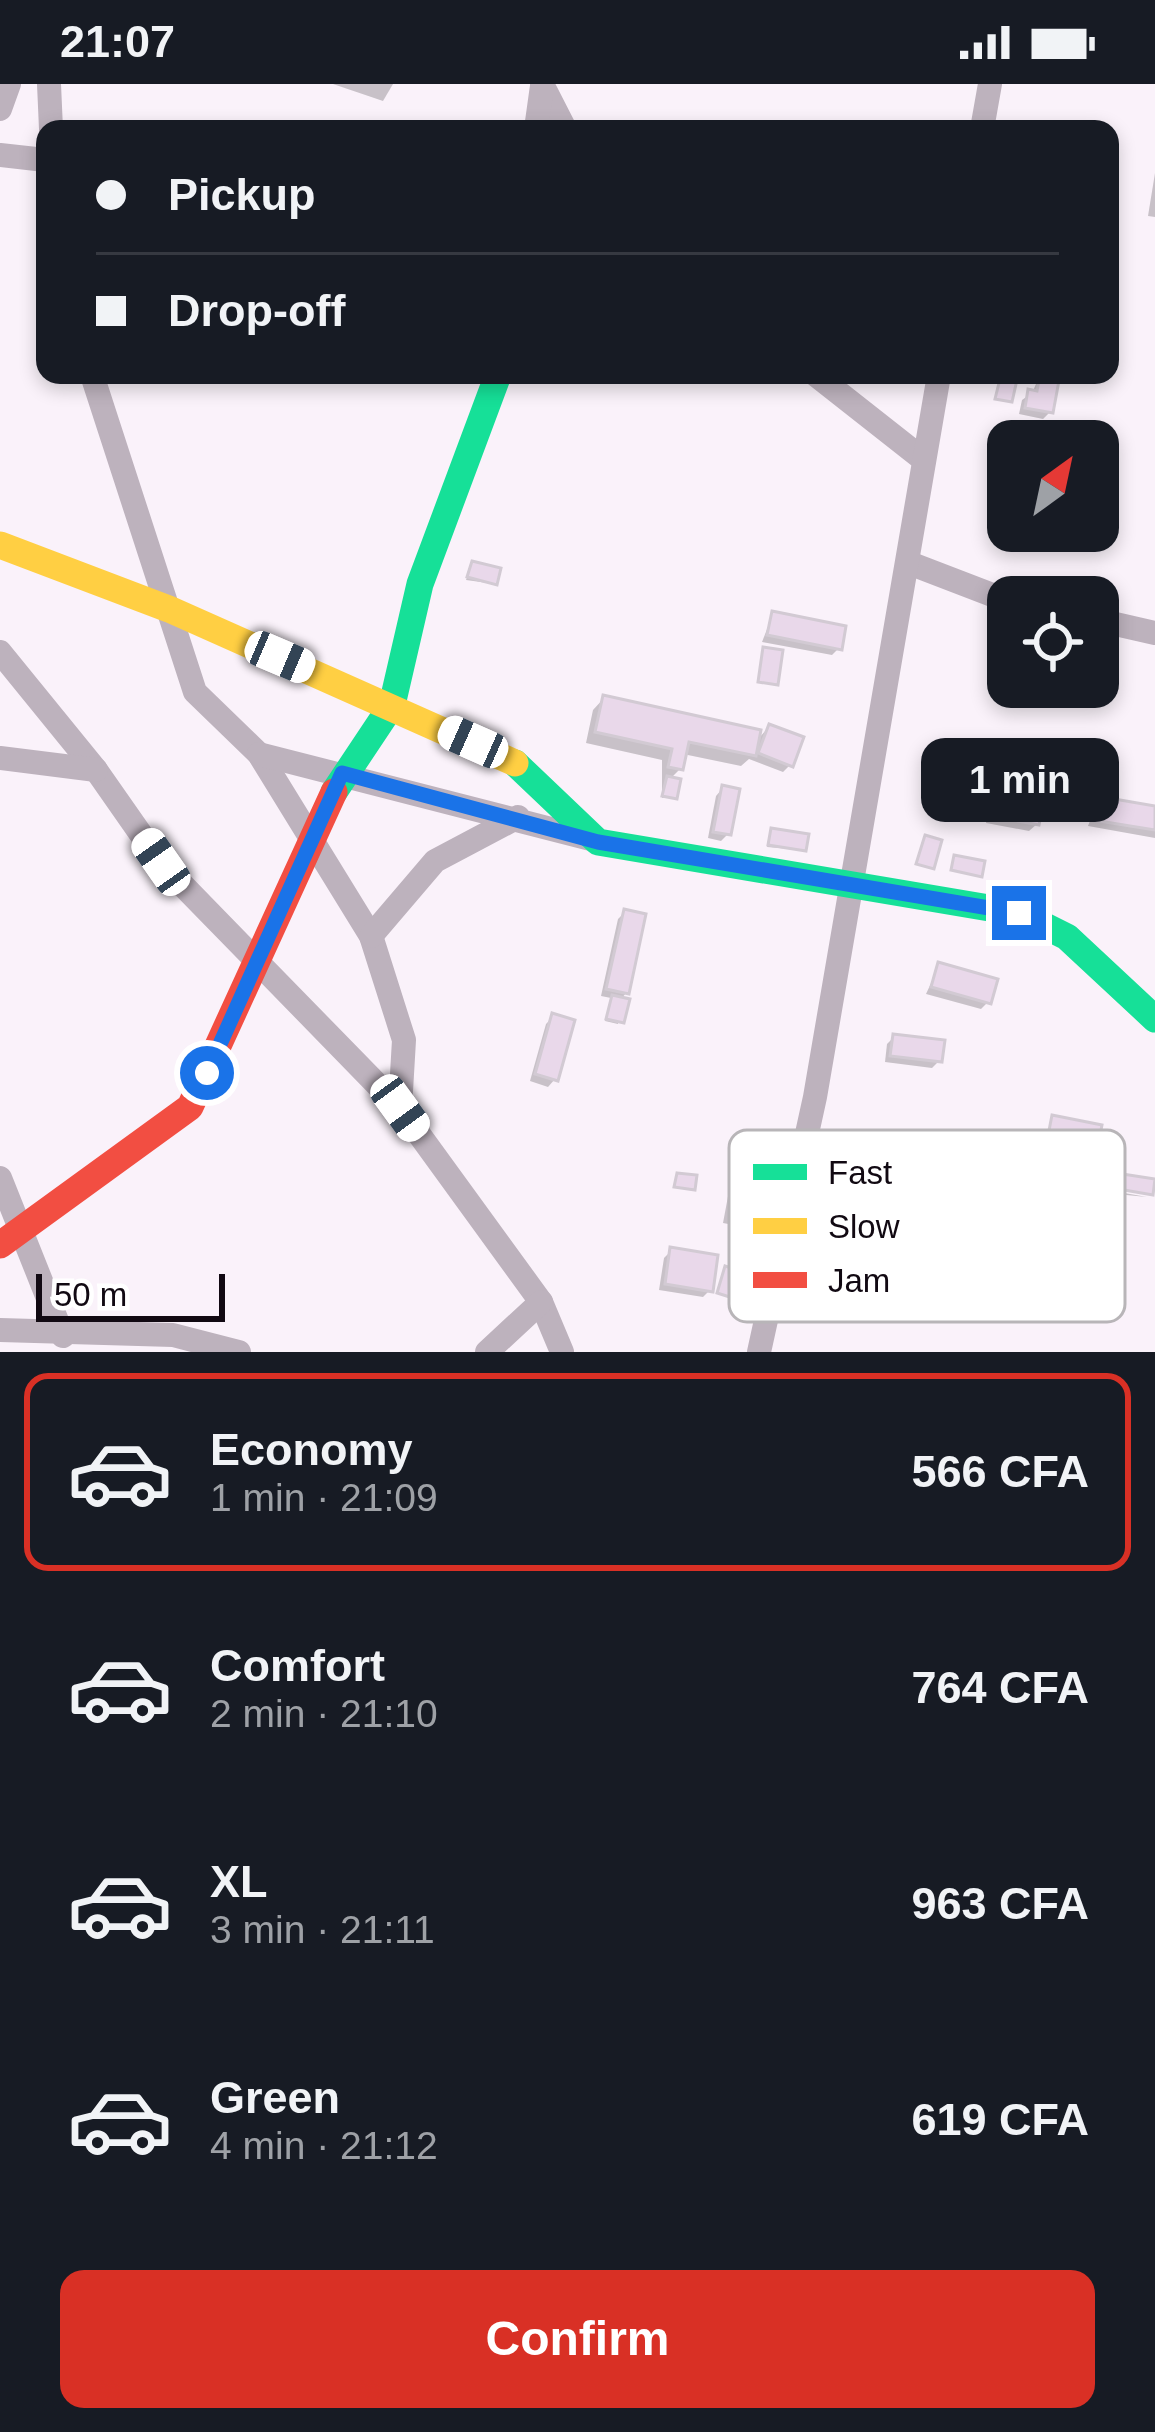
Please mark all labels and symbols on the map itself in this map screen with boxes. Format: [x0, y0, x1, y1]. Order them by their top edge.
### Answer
north arrow [987, 420, 1119, 552]
car [240, 626, 320, 688]
car [433, 711, 513, 773]
callout: 1 min [920, 739, 1118, 823]
car [126, 822, 196, 902]
route end [992, 886, 1046, 940]
route start [180, 1046, 234, 1100]
car [364, 1068, 436, 1148]
legend [729, 1130, 1125, 1322]
text: Fast [828, 1154, 892, 1191]
text: Slow [828, 1208, 900, 1245]
text: Jam [828, 1262, 890, 1299]
scale bar [36, 1268, 225, 1321]

